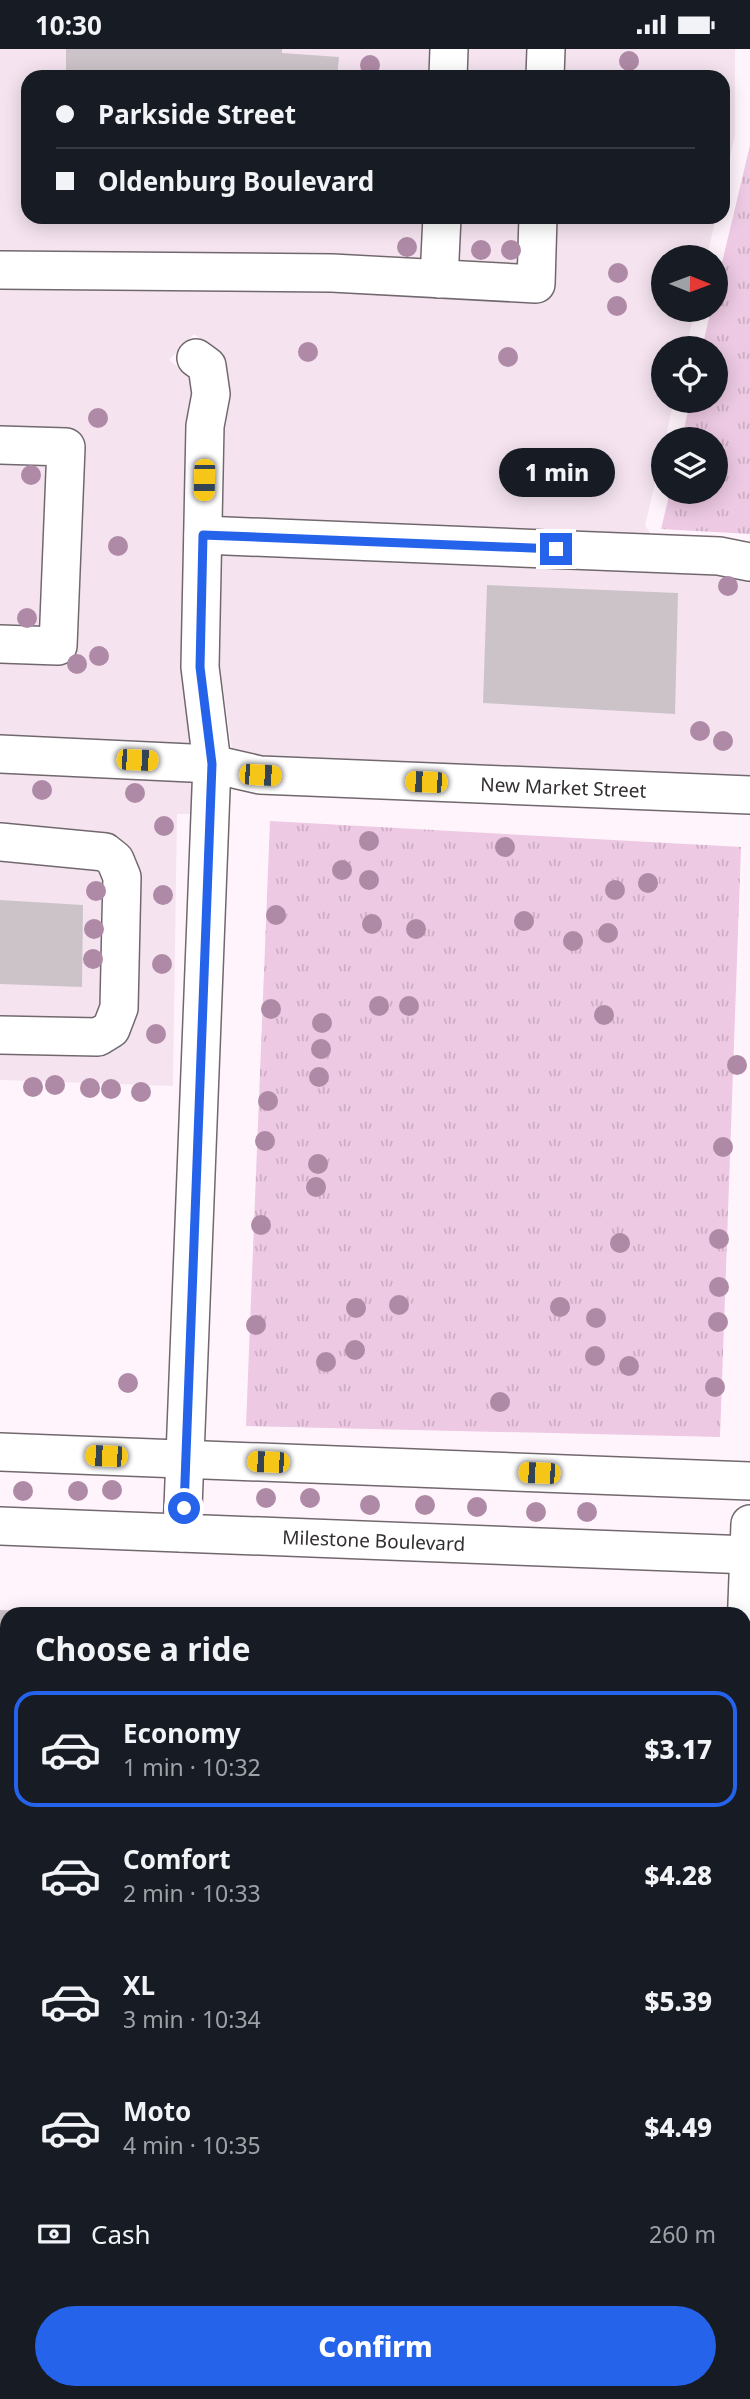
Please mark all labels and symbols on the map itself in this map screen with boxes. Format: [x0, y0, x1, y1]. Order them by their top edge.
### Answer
north arrow [651, 245, 728, 322]
callout: 1 min [498, 447, 614, 497]
car [194, 459, 215, 501]
route end [540, 533, 572, 565]
car [116, 749, 159, 771]
car [239, 763, 282, 787]
car [405, 771, 448, 793]
street label: New Market Street [480, 771, 647, 804]
car [85, 1445, 128, 1467]
car [247, 1451, 290, 1473]
car [518, 1462, 561, 1484]
route start [168, 1492, 200, 1524]
street label: Milestone Boulevard [282, 1524, 466, 1557]

